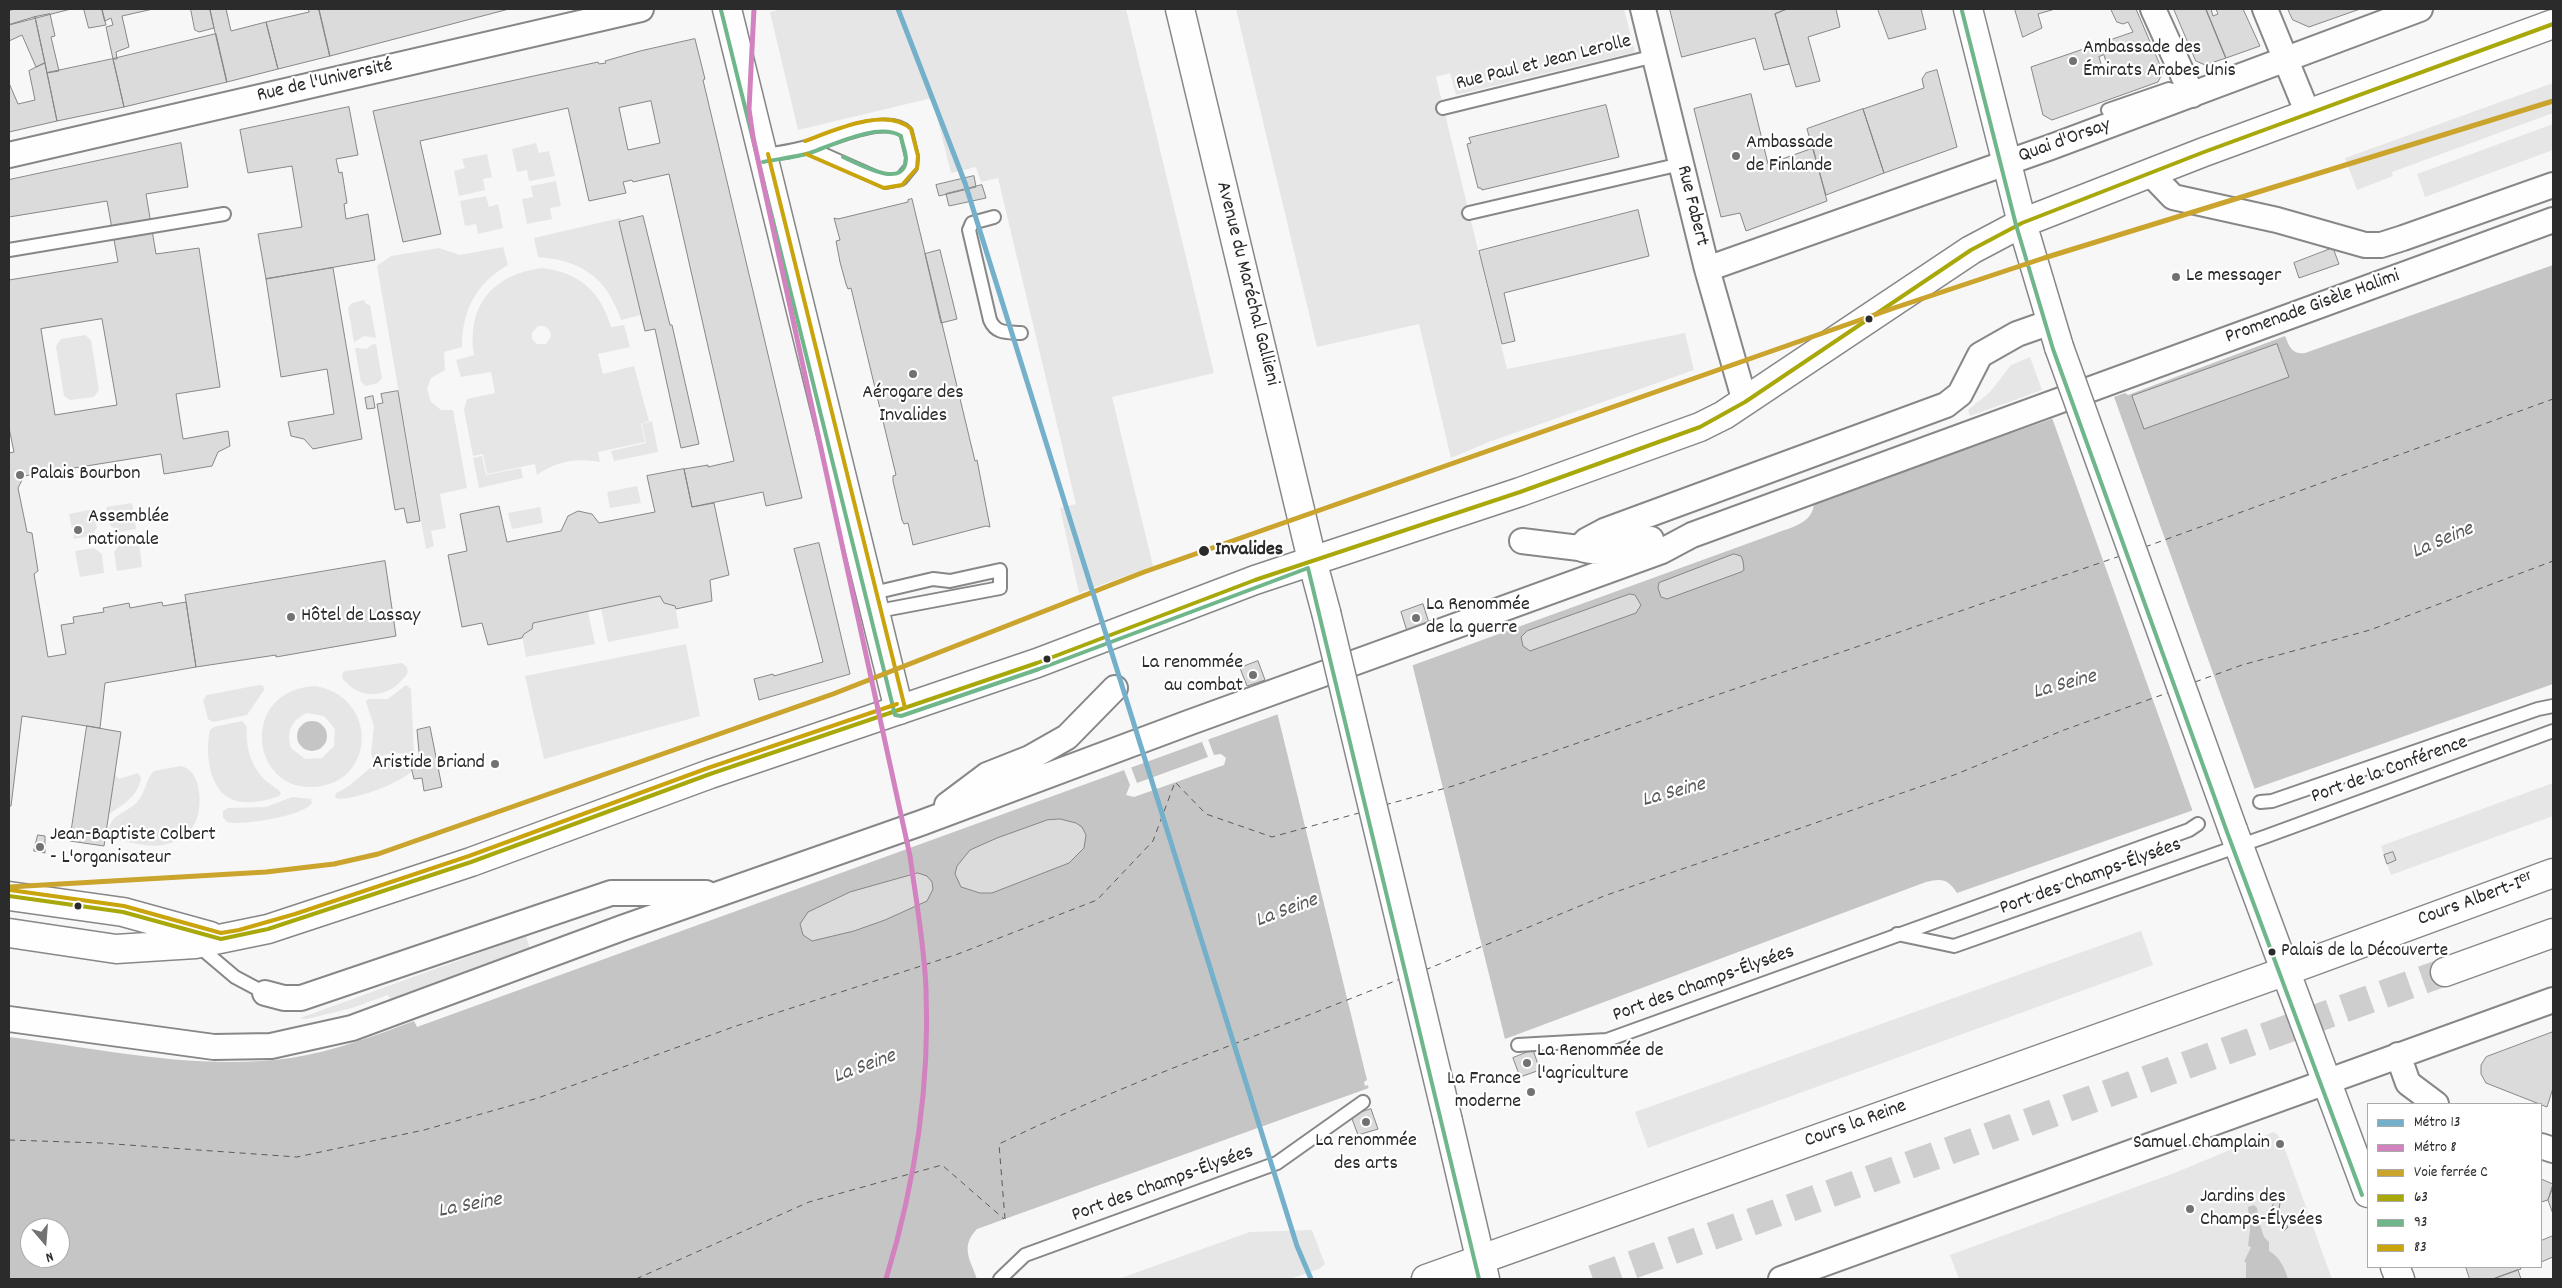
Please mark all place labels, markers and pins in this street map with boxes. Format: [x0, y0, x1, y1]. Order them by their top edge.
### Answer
place label: Ambassade des Émirats Arabes Unis [2083, 37, 2236, 84]
marker: Ambassade des Émirats Arabes Unis [2067, 55, 2079, 67]
place label: Ambassade de Finlande [1746, 132, 1833, 179]
marker: Ambassade de Finlande [1730, 150, 1742, 162]
place label: Le messager [2186, 265, 2281, 289]
marker: Le messager [2170, 271, 2182, 283]
unlabelled marker [1864, 314, 1874, 324]
marker: Aérogare des Invalides [907, 368, 919, 380]
place label: Aérogare des Invalides [862, 382, 964, 429]
place label: Palais Bourbon [30, 463, 140, 487]
marker: Palais Bourbon [14, 469, 26, 481]
place label: Assemblée nationale [88, 506, 169, 553]
marker: Assemblée nationale [72, 524, 84, 536]
place label: Invalides [1215, 539, 1283, 563]
marker: Invalides [1197, 544, 1211, 558]
place label: La Renommée de la guerre [1426, 594, 1530, 641]
place label: Hôtel de Lassay [301, 605, 420, 629]
marker: Hôtel de Lassay [285, 611, 297, 623]
marker: La Renommée de la guerre [1410, 612, 1422, 624]
place label: La renommée au combat [1142, 652, 1243, 699]
unlabelled marker [1042, 654, 1052, 664]
marker: La renommée au combat [1247, 669, 1259, 681]
place label: Aristide Briand [372, 752, 485, 776]
marker: Aristide Briand [489, 758, 501, 770]
place label: Jean-Baptiste Colbert - L'organisateur [50, 824, 216, 871]
marker: Jean-Baptiste Colbert - L'organisateur [34, 841, 46, 853]
unlabelled marker [73, 901, 83, 911]
place label: Palais de la Découverte [2281, 941, 2448, 963]
marker: Palais de la Découverte [2267, 947, 2277, 957]
place label: La Renommée de l'agriculture [1537, 1040, 1663, 1087]
marker: La Renommée de l'agriculture [1521, 1057, 1533, 1069]
place label: La France moderne [1447, 1068, 1521, 1115]
marker: La France moderne [1525, 1086, 1537, 1098]
marker: La renommée des arts [1360, 1116, 1372, 1128]
place label: La renommée des arts [1315, 1130, 1417, 1177]
place label: Samuel Champlain [2133, 1132, 2270, 1156]
marker: Samuel Champlain [2274, 1138, 2286, 1150]
place label: Jardins des Champs-Élysées [2200, 1186, 2323, 1233]
marker: Jardins des Champs-Élysées [2184, 1203, 2196, 1215]

